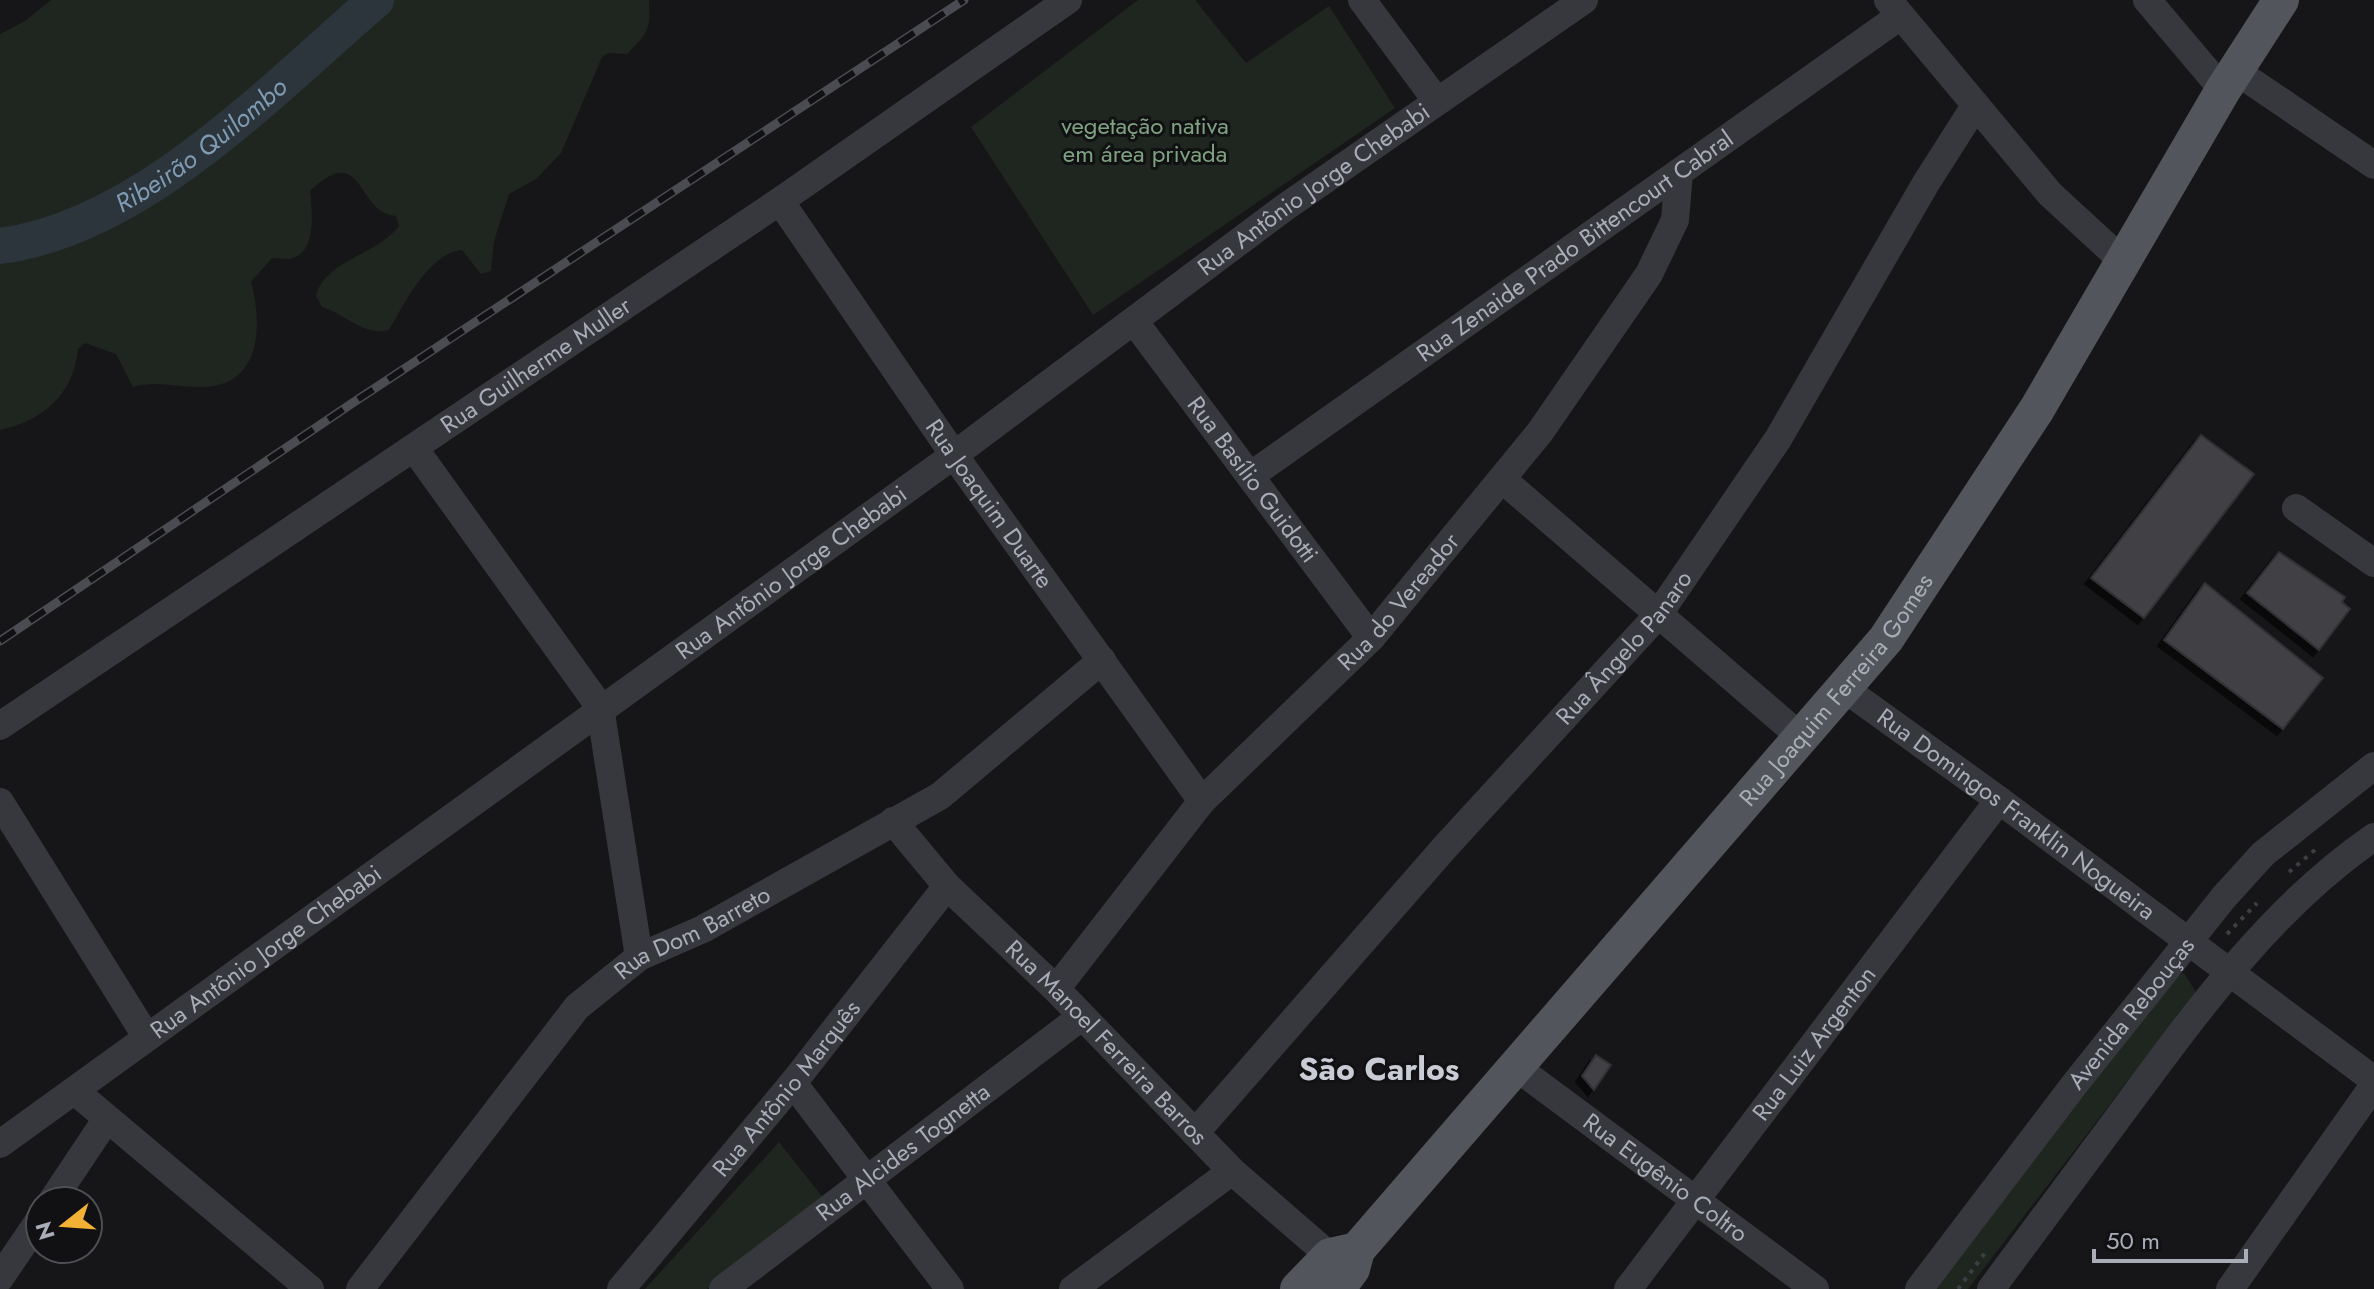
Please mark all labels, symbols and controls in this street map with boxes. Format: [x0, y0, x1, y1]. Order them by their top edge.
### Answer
water label: Ribeirão Quilombo [108, 68, 296, 222]
street label: Rua Antônio Jorge Chebabi [1190, 94, 1437, 284]
park label: vegetação nativa em área privada [1061, 108, 1229, 171]
street label: Rua Zenaide Prado Bittencourt Cabral [1409, 121, 1740, 370]
street label: Rua Guilherme Muller [433, 288, 639, 442]
street label: Rua Basílio Guidotti [1179, 389, 1327, 570]
street label: Rua Joaquim Duarte [917, 412, 1062, 595]
street label: Rua Antônio Jorge Chebabi [668, 477, 914, 668]
street label: Rua do Vereador [1329, 525, 1468, 679]
street label: Rua Ângelo Panaro [1547, 563, 1700, 733]
street label: Rua Joaquim Ferreira Gomes [1731, 566, 1941, 814]
street label: Rua Domingos Franklin Nogueira [1870, 700, 2163, 928]
street label: Rua Antônio Jorge Chebabi [143, 856, 389, 1047]
street label: Rua Dom Barreto [606, 877, 777, 988]
street label: Avenida Rebouças [2059, 929, 2203, 1097]
street label: Rua Manoel Ferreira Barros [998, 932, 1216, 1153]
street label: Rua Luiz Argenton [1744, 959, 1884, 1128]
street label: Rua Antônio Marquês [704, 992, 869, 1184]
district label: São Carlos [1299, 1046, 1459, 1092]
street label: Rua Alcides Tognetta [808, 1074, 997, 1229]
street label: Rua Eugênio Coltro [1576, 1104, 1755, 1250]
north arrow [24, 1185, 104, 1265]
scale bar [2094, 1213, 2246, 1263]
text: N [27, 1218, 63, 1244]
text: 50 m [2106, 1223, 2160, 1258]

